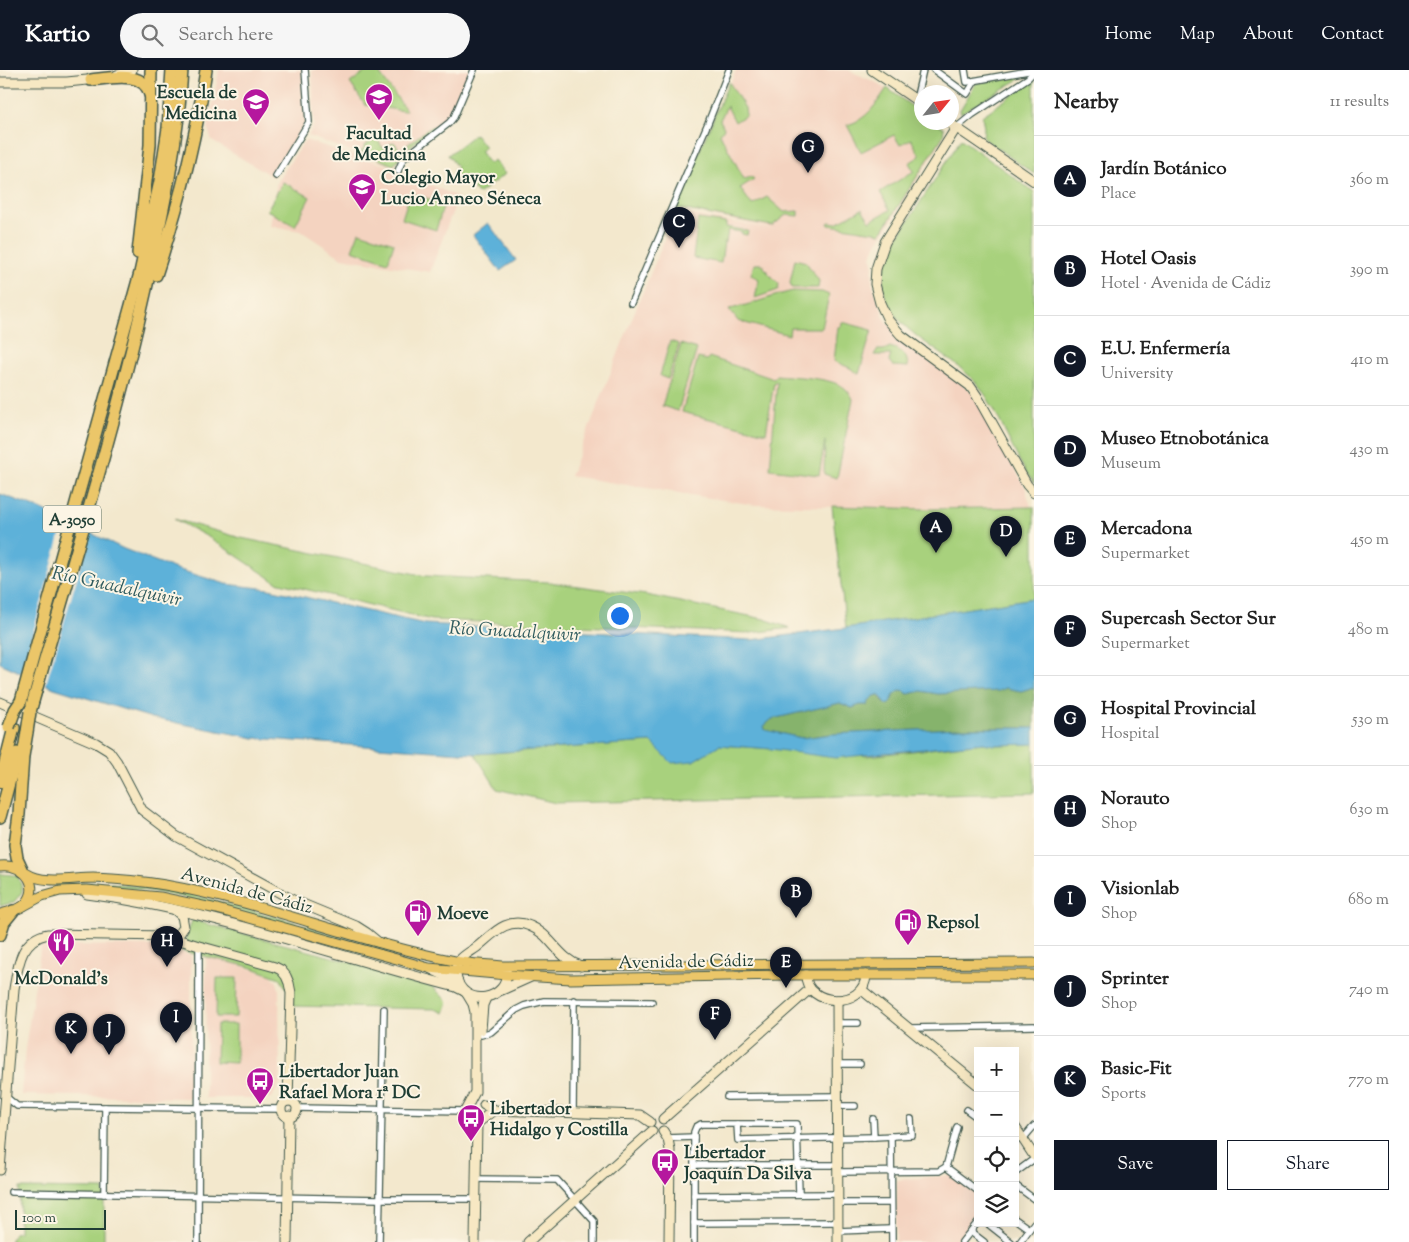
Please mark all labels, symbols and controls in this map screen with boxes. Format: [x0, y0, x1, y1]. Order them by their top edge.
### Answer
search box [120, 13, 470, 58]
text: Kartio [25, 18, 90, 52]
icon: search [138, 21, 166, 49]
text: Search here [178, 22, 273, 49]
text: Home [1105, 22, 1152, 48]
text: Map [1180, 22, 1215, 48]
text: About [1243, 22, 1293, 48]
text: Contact [1321, 22, 1384, 48]
place label: Escuela de Medicina [157, 81, 238, 128]
school or university icon: Facultad de Medicina [364, 82, 394, 121]
north arrow [914, 85, 959, 130]
school or university icon: Escuela de Medicina [241, 87, 271, 126]
text: Nearby [1054, 88, 1119, 118]
text: 11 results [1330, 91, 1389, 114]
place label: Facultad de Medicina [332, 122, 427, 169]
pin: G [792, 132, 824, 173]
text: Jardín Botánico [1101, 156, 1227, 183]
place label: Colegio Mayor Lucio Anneo Séneca [381, 166, 542, 213]
text: A [1064, 169, 1077, 192]
text: 360 m [1350, 169, 1389, 192]
school or university icon: Colegio Mayor Lucio Anneo Séneca [347, 172, 377, 211]
text: Place [1101, 183, 1136, 206]
pin: C [663, 207, 695, 248]
text: Hotel Oasis [1101, 246, 1196, 273]
text: B [1065, 259, 1075, 282]
text: 390 m [1350, 259, 1389, 282]
text: Hotel · Avenida de Cádiz [1101, 273, 1271, 296]
text: E.U. Enfermería [1101, 336, 1230, 363]
text: C [1064, 349, 1076, 372]
text: 410 m [1351, 349, 1389, 372]
text: University [1101, 363, 1174, 386]
text: Museo Etnobotánica [1101, 426, 1269, 453]
text: D [1064, 439, 1076, 462]
text: 430 m [1350, 439, 1389, 462]
text: Museum [1101, 453, 1161, 476]
road number: A-3050 [43, 506, 101, 532]
pin: A [920, 512, 952, 553]
pin: D [990, 516, 1022, 557]
text: Mercadona [1101, 516, 1192, 543]
text: E [1065, 529, 1075, 552]
text: 450 m [1350, 529, 1389, 552]
text: Supermarket [1101, 543, 1190, 566]
water label: Río Guadalquivir [49, 561, 184, 614]
your location [607, 603, 633, 629]
text: Supercash Sector Sur [1101, 606, 1276, 633]
water label: Río Guadalquivir [448, 616, 582, 649]
text: F [1066, 619, 1074, 642]
text: 480 m [1348, 619, 1389, 642]
text: Supermarket [1101, 633, 1190, 656]
text: Hospital Provincial [1101, 696, 1256, 723]
text: G [1063, 709, 1077, 732]
text: 530 m [1352, 709, 1389, 732]
text: Hospital [1101, 723, 1159, 746]
text: Norauto [1101, 786, 1170, 813]
text: H [1064, 799, 1076, 822]
text: 630 m [1350, 799, 1389, 822]
text: Shop [1101, 813, 1137, 836]
street label: Avenida de Cádiz [178, 862, 315, 922]
text: Visionlab [1101, 876, 1179, 903]
pin: B [780, 877, 812, 918]
text: I [1067, 889, 1073, 912]
text: 680 m [1348, 889, 1389, 912]
fuel station icon: Moeve [403, 898, 433, 937]
place label: Moeve [437, 902, 489, 928]
text: Shop [1101, 903, 1137, 926]
fuel station icon: Repsol [893, 907, 923, 946]
place label: Repsol [927, 911, 980, 937]
pin: H [151, 926, 183, 967]
restaurant icon: McDonald's [46, 927, 76, 966]
pin: E [770, 947, 802, 988]
street label: Avenida de Cádiz [618, 949, 754, 977]
text: Sprinter [1101, 966, 1169, 993]
place label: McDonald's [14, 967, 108, 993]
text: J [1068, 979, 1072, 1002]
text: 740 m [1349, 979, 1389, 1002]
text: Shop [1101, 993, 1137, 1016]
pin: F [699, 999, 731, 1040]
pin: I [160, 1002, 192, 1043]
pin: K [55, 1013, 87, 1054]
pin: J [93, 1014, 125, 1055]
map controls [974, 1047, 1019, 1227]
button: + [974, 1047, 1019, 1092]
text: Basic-Fit [1101, 1056, 1172, 1083]
place label: Libertador Juan Rafael Mora 1ª DC [279, 1060, 421, 1107]
bus stop icon: Libertador Juan Rafael Mora 1ª DC [245, 1066, 275, 1105]
text: K [1064, 1069, 1076, 1092]
text: 770 m [1348, 1069, 1389, 1092]
text: Sports [1101, 1083, 1146, 1106]
button: − [974, 1092, 1019, 1137]
place label: Libertador Hidalgo y Costilla [490, 1097, 629, 1144]
bus stop icon: Libertador Hidalgo y Costilla [456, 1103, 486, 1142]
button: locate [974, 1137, 1019, 1182]
button: Save [1054, 1140, 1217, 1190]
button: Share [1227, 1140, 1389, 1190]
place label: Libertador Joaquín Da Silva [682, 1141, 812, 1188]
bus stop icon: Libertador Joaquín Da Silva [650, 1147, 680, 1186]
button: layers [974, 1182, 1019, 1227]
scale bar [15, 1207, 106, 1230]
text: 100 m [22, 1209, 56, 1229]

